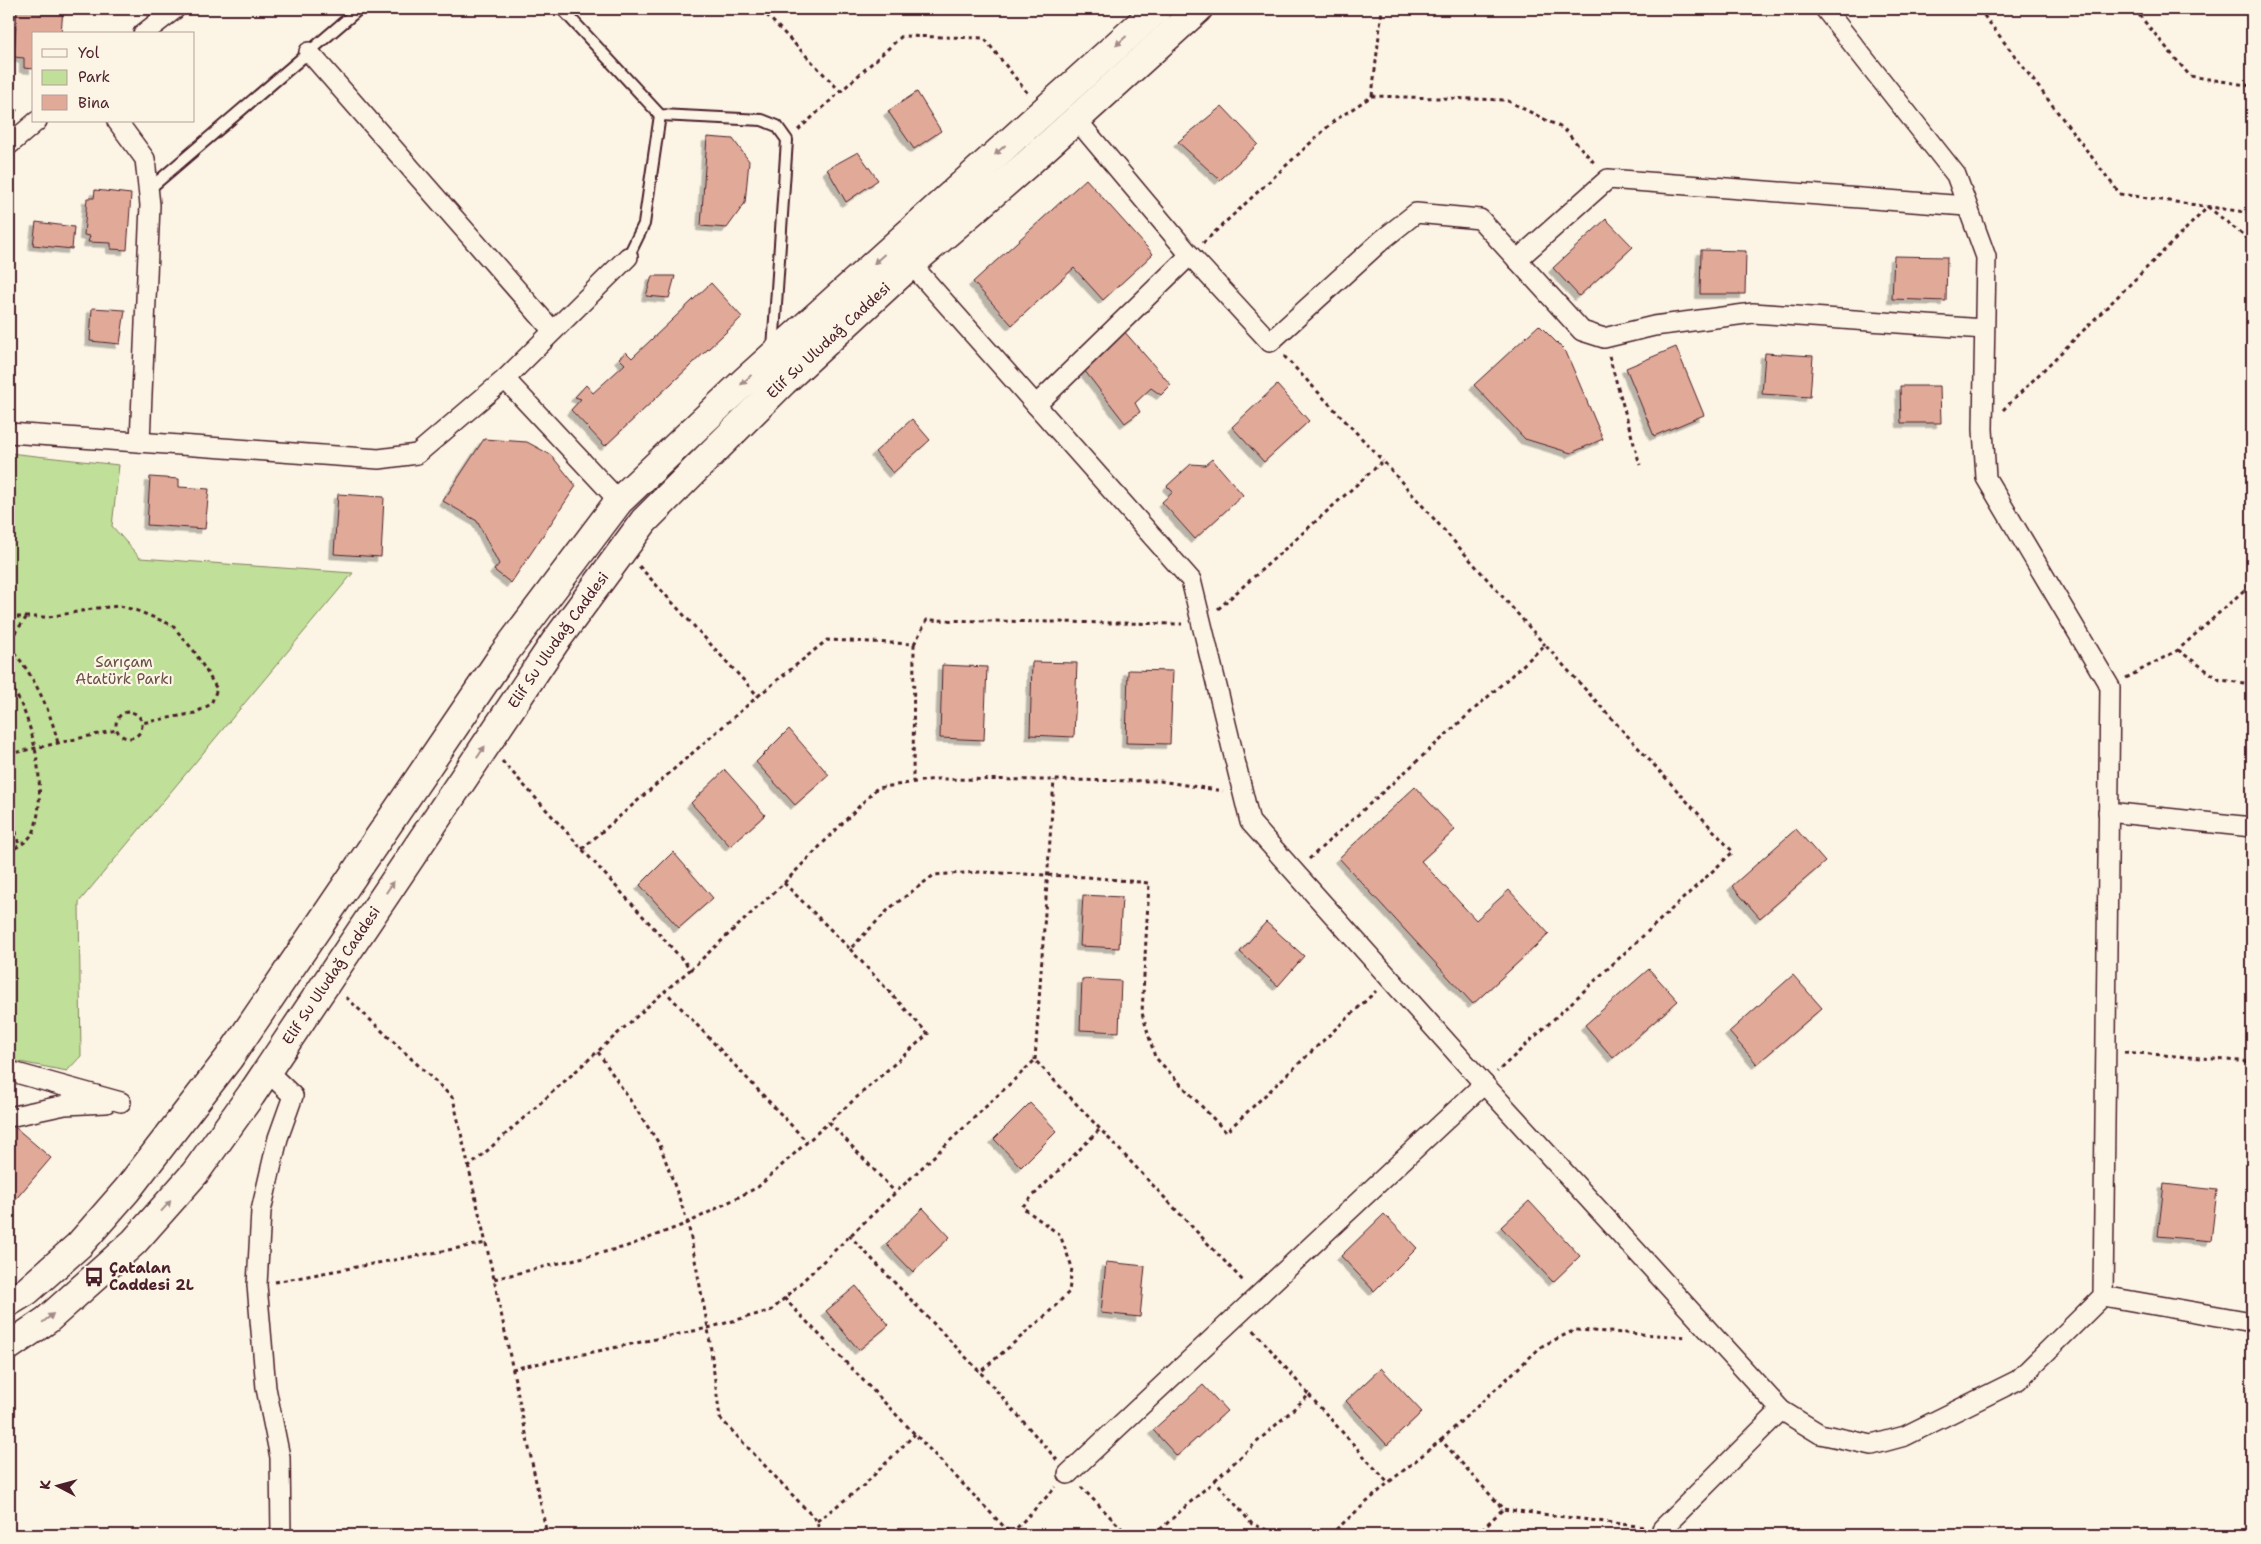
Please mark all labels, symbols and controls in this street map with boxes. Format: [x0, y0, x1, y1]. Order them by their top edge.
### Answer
legend [32, 32, 195, 122]
one-way arrow [1114, 36, 1127, 47]
text: Yol [78, 43, 100, 63]
text: Park [78, 67, 110, 87]
text: Bina [78, 93, 110, 113]
one-way arrow [994, 144, 1006, 156]
one-way arrow [874, 253, 886, 265]
street label: Elif Su Uludağ Caddesi [762, 278, 895, 403]
one-way arrow [740, 374, 752, 386]
street label: Elif Su Uludağ Caddesi [503, 568, 613, 712]
park label: Sarıçam Atatürk Parkı [75, 652, 173, 689]
one-way arrow [476, 746, 486, 759]
one-way arrow [385, 881, 395, 894]
street label: Elif Su Uludağ Caddesi [278, 902, 385, 1049]
one-way arrow [160, 1200, 172, 1212]
place label: Çatalan Caddesi 2L [109, 1258, 194, 1295]
bus stop icon: Çatalan Caddesi 2L [83, 1266, 105, 1288]
one-way arrow [42, 1312, 55, 1323]
north arrow [32, 1462, 82, 1512]
text: K [36, 1479, 55, 1490]

